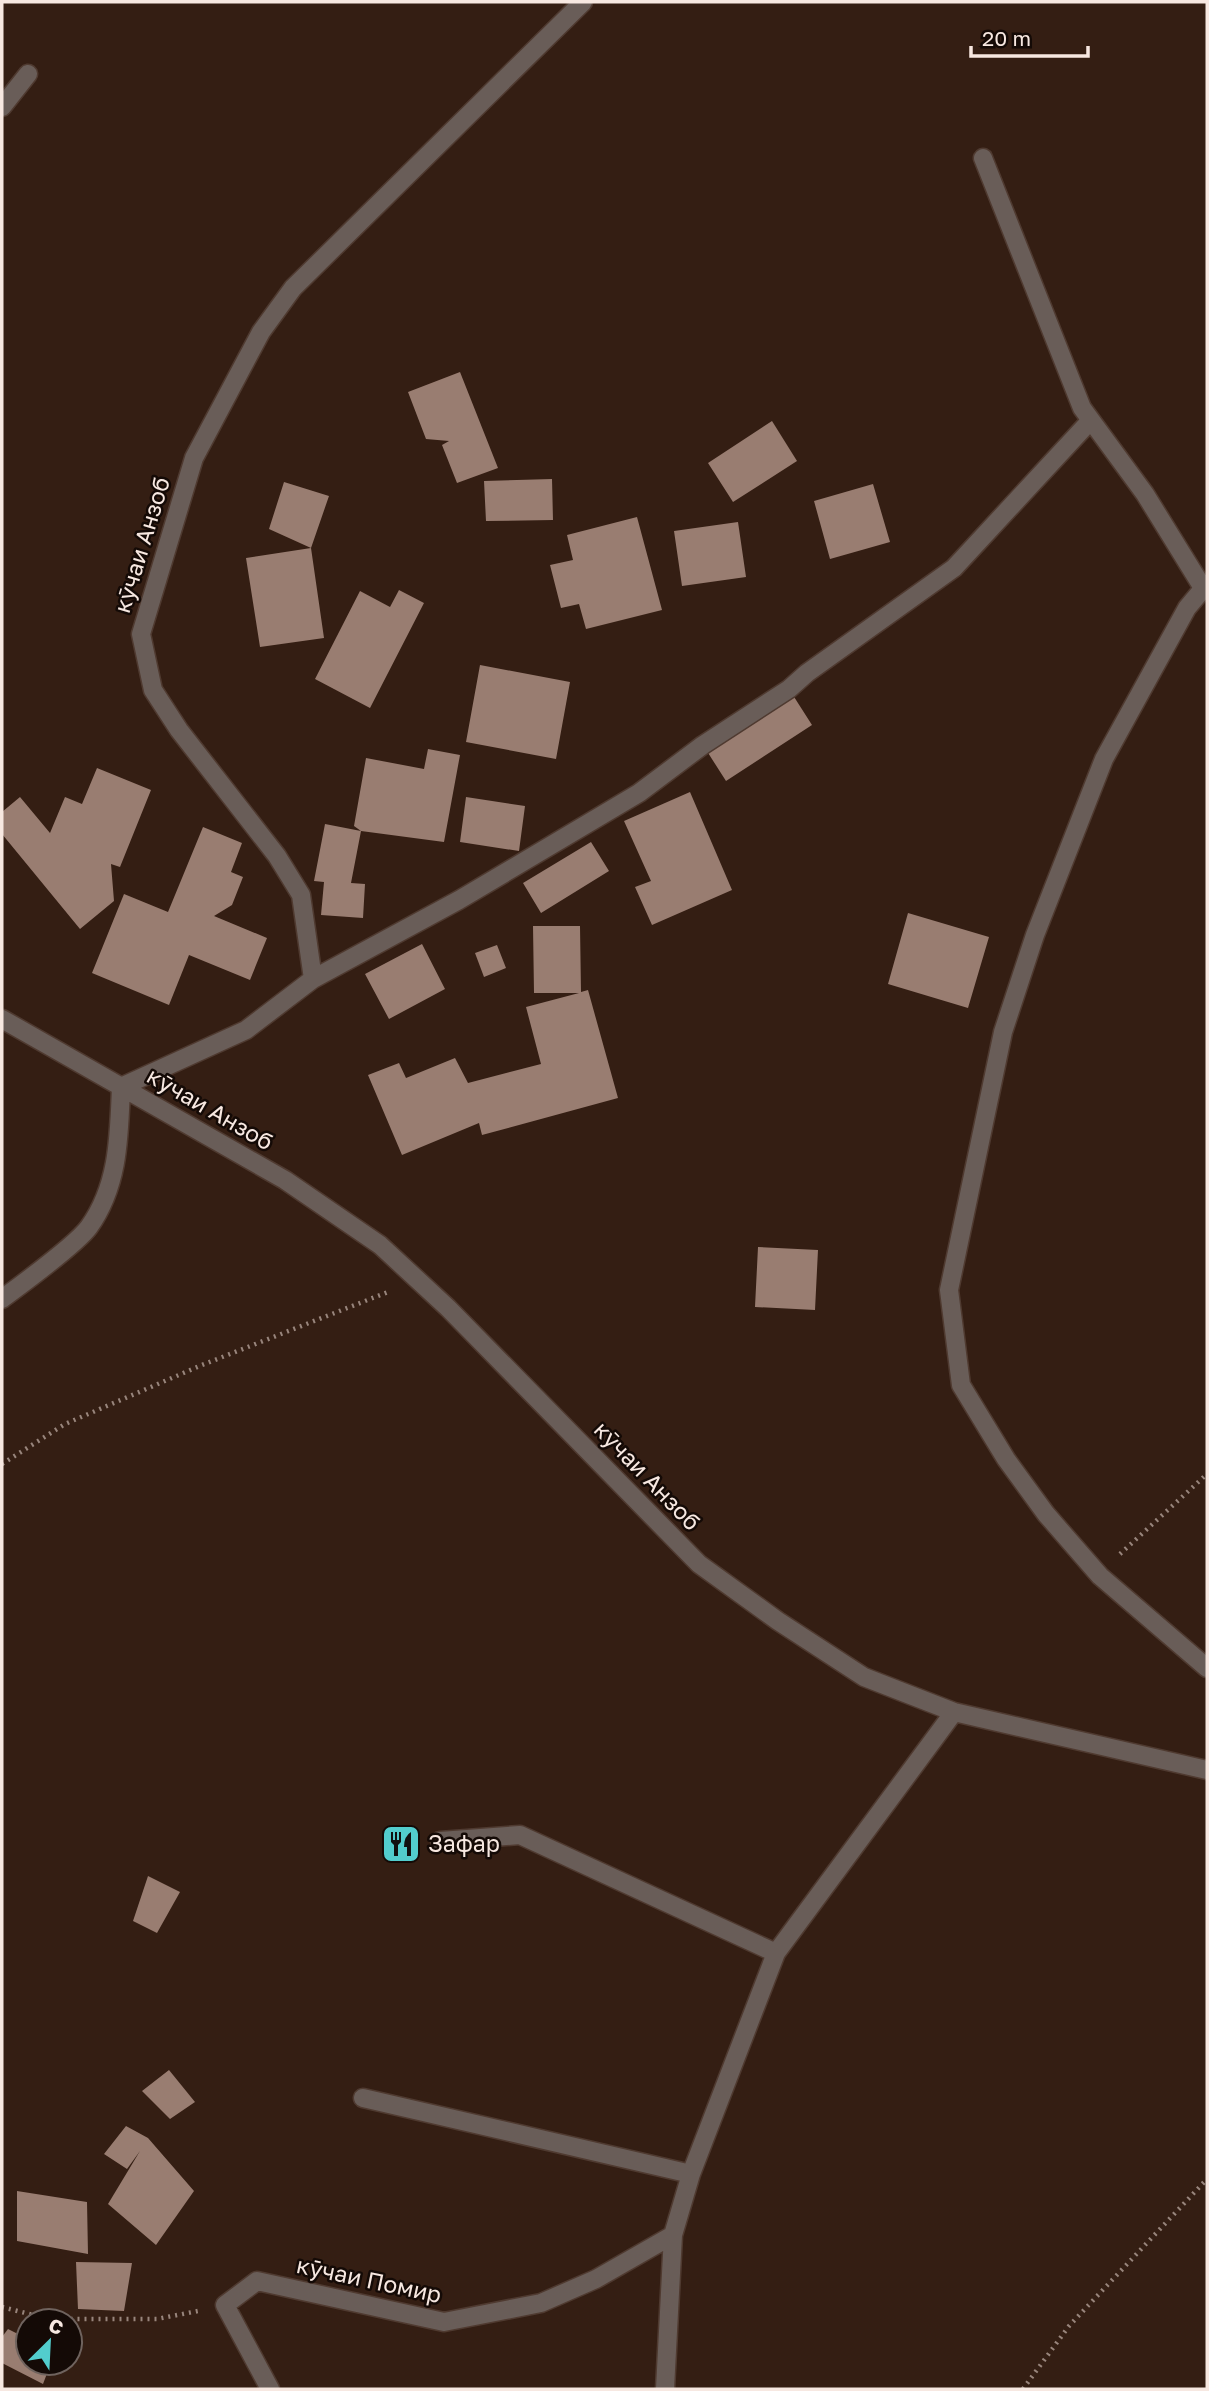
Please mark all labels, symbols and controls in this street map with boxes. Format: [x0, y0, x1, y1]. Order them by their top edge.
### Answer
scale bar [971, 14, 1088, 58]
text: 20 m [982, 25, 1031, 51]
street label: кӯчаи Анзоб [107, 473, 175, 616]
street label: кӯчаи Анзоб [143, 1061, 278, 1155]
street label: кӯчаи Анзоб [589, 1415, 707, 1536]
restaurant icon: Зафар [380, 1823, 422, 1865]
place label: Зафар [428, 1829, 500, 1857]
street label: кӯчаи Помир [294, 2250, 444, 2308]
north arrow [14, 2307, 84, 2377]
text: С [45, 2313, 67, 2339]

